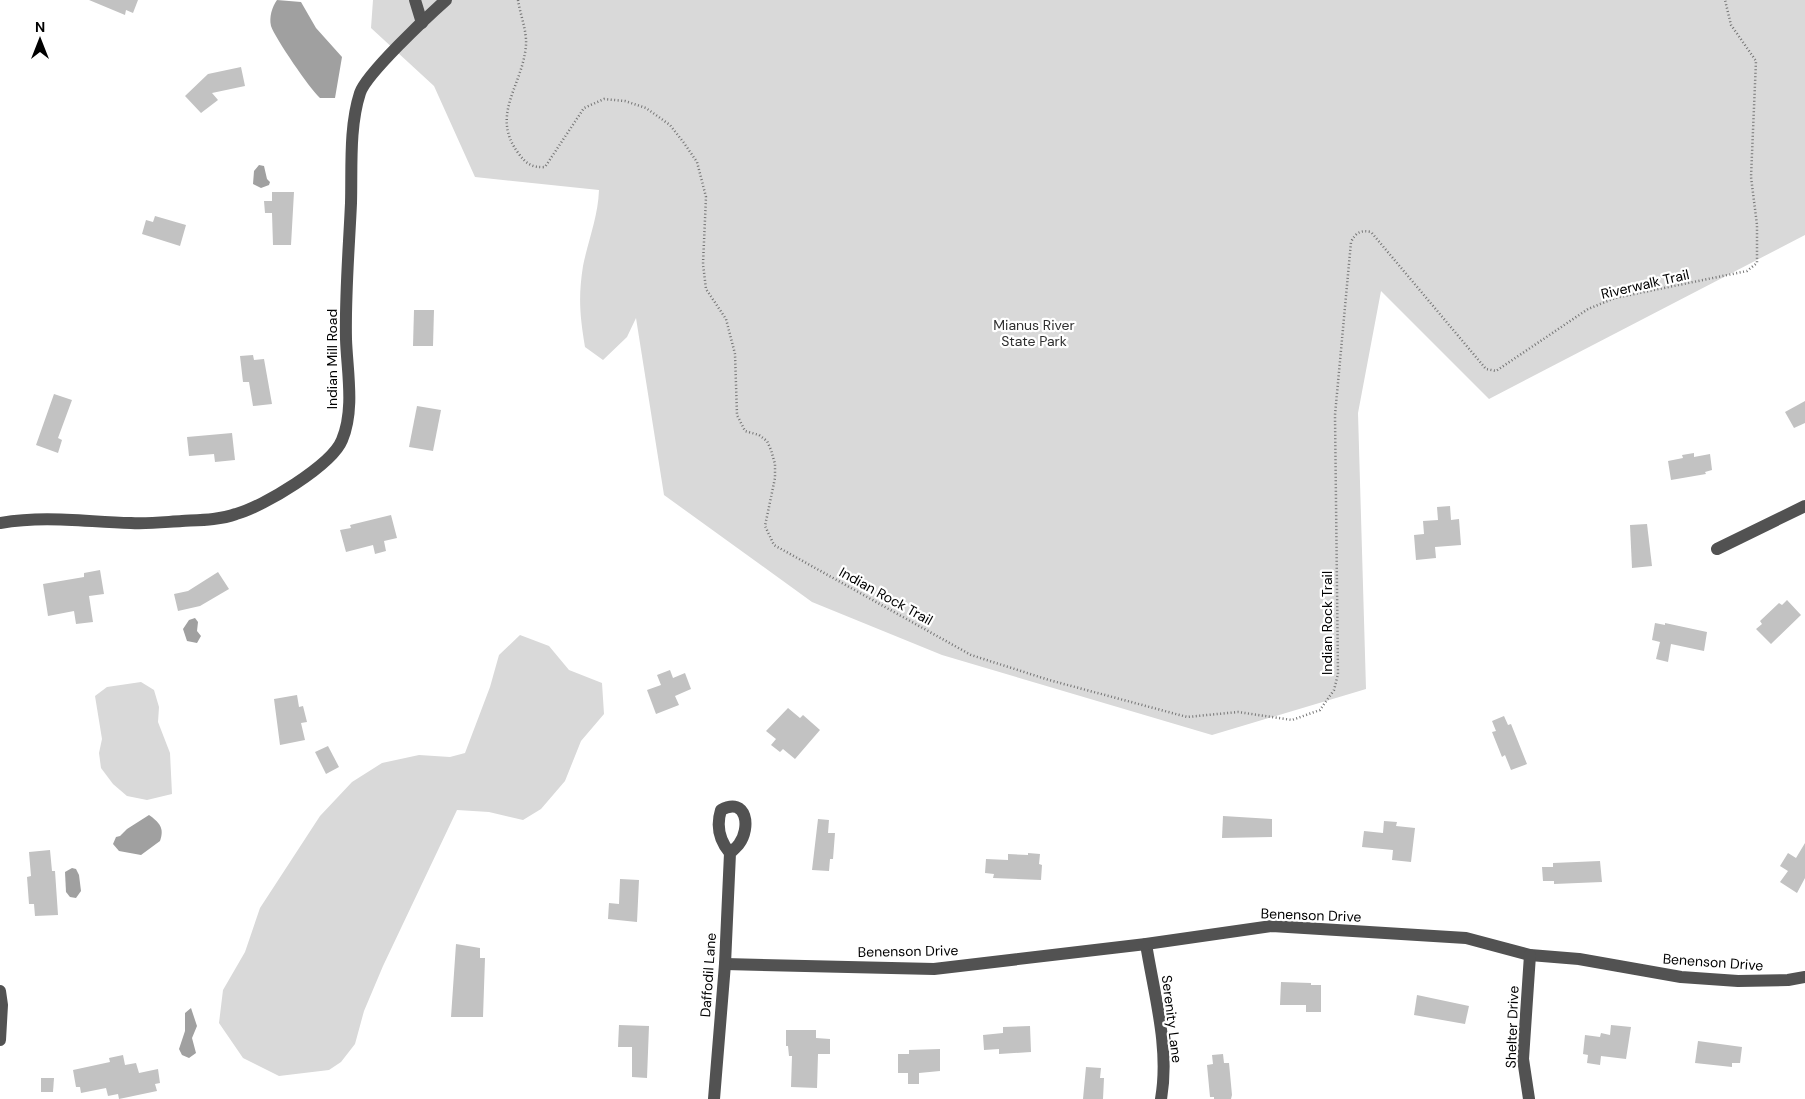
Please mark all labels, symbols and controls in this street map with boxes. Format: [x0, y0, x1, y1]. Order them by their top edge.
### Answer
north arrow [15, 15, 65, 65]
text: N [35, 18, 45, 36]
street label: Riverwalk Trail [1599, 265, 1691, 303]
street label: Indian Mill Road [323, 309, 341, 409]
park label: Mianus River State Park [993, 316, 1075, 350]
street label: Indian Rock Trail [836, 563, 936, 629]
street label: Indian Rock Trail [1318, 571, 1336, 675]
street label: Benenson Drive [1260, 904, 1362, 926]
street label: Daffodil Lane [696, 932, 720, 1018]
street label: Benenson Drive [858, 941, 959, 961]
street label: Benenson Drive [1662, 950, 1764, 974]
street label: Serenity Lane [1158, 974, 1186, 1064]
street label: Shelter Drive [1502, 985, 1522, 1069]

